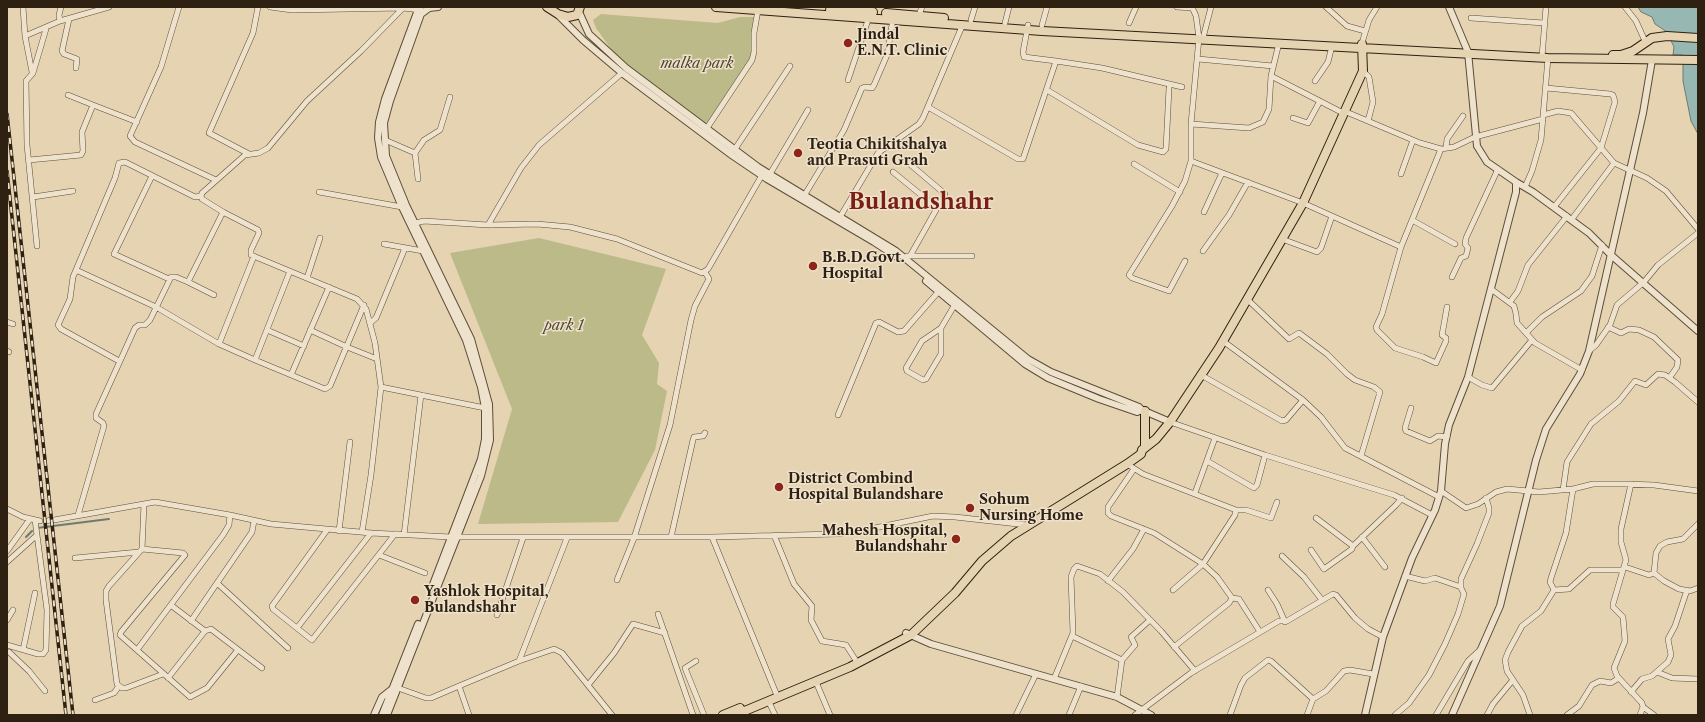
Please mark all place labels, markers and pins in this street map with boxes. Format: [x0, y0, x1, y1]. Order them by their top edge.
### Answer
place label: Jindal E.N.T. Clinic [857, 27, 947, 60]
marker: Jindal E.N.T. Clinic [842, 37, 854, 49]
place label: Teotia Chikitshalya and Prasuti Grah [807, 137, 947, 170]
marker: Teotia Chikitshalya and Prasuti Grah [792, 147, 804, 159]
place label: B.B.D.Govt. Hospital [822, 250, 905, 282]
marker: B.B.D.Govt. Hospital [807, 260, 819, 272]
place label: District Combind Hospital Bulandshare [788, 471, 943, 504]
marker: District Combind Hospital Bulandshare [773, 481, 785, 493]
place label: Sohum Nursing Home [979, 492, 1083, 524]
marker: Sohum Nursing Home [964, 502, 976, 514]
place label: Mahesh Hospital, Bulandshahr [822, 523, 947, 556]
marker: Mahesh Hospital, Bulandshahr [950, 533, 962, 545]
place label: Yashlok Hospital, Bulandshahr [424, 584, 549, 616]
marker: Yashlok Hospital, Bulandshahr [409, 594, 421, 606]

